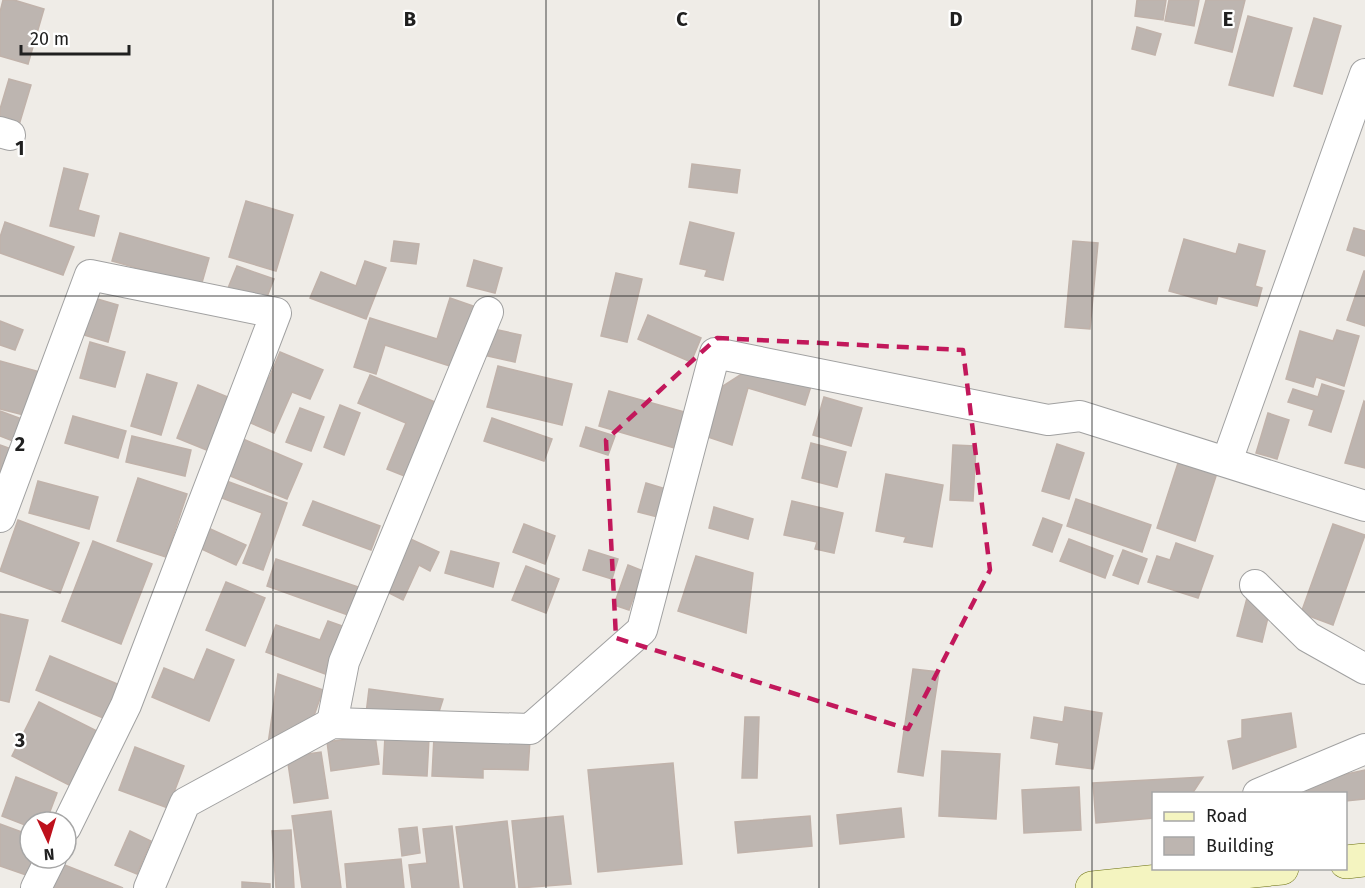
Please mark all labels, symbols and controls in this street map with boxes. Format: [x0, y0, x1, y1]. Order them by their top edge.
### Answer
text: B [404, 7, 416, 31]
text: C [676, 7, 688, 31]
text: D [949, 7, 963, 31]
text: E [1223, 7, 1233, 31]
scale bar [21, 18, 129, 56]
text: 20 m [30, 28, 69, 50]
text: 1 [15, 136, 25, 160]
text: 2 [15, 432, 25, 456]
text: 3 [14, 728, 25, 752]
legend [1152, 792, 1347, 870]
text: Road [1206, 805, 1248, 827]
north arrow [18, 810, 78, 870]
text: Building [1206, 835, 1274, 857]
text: N [43, 845, 55, 864]

